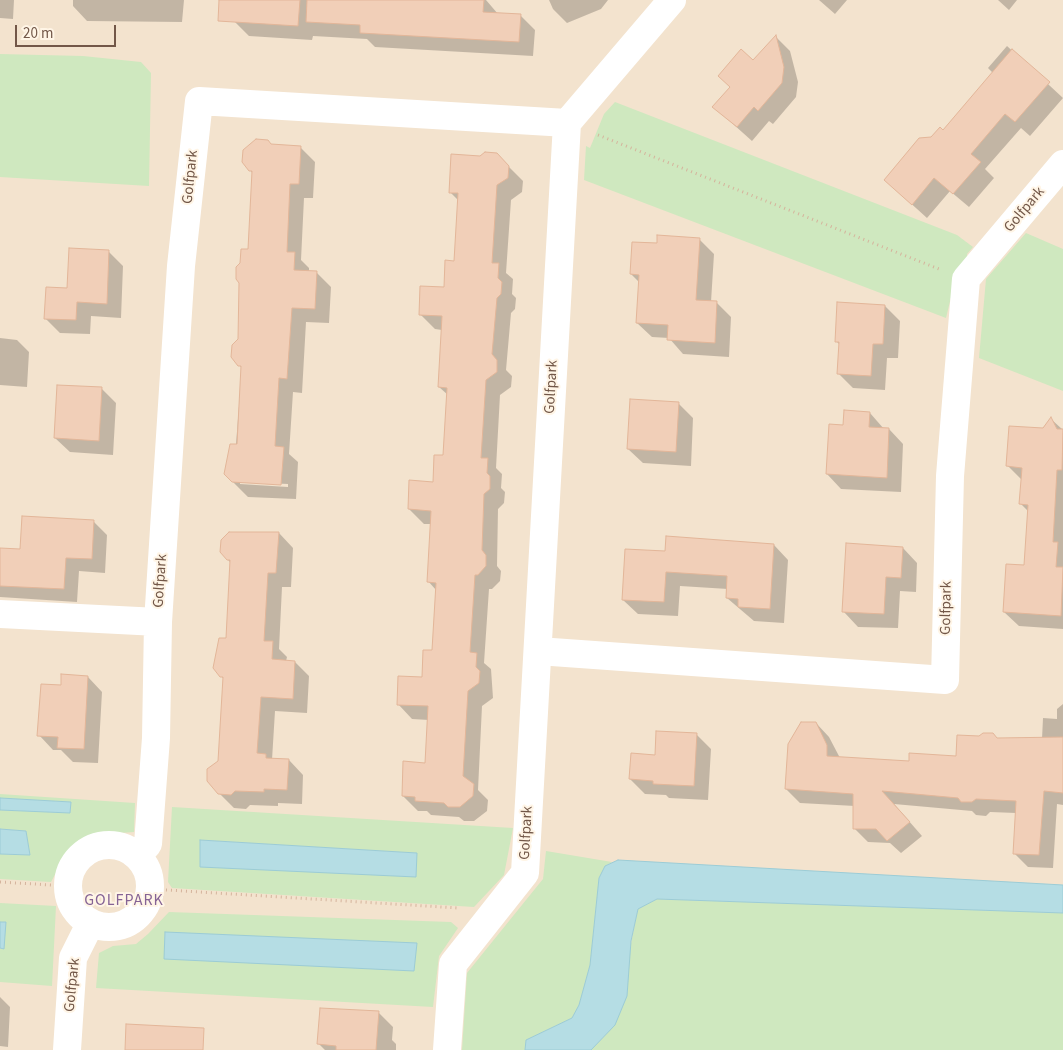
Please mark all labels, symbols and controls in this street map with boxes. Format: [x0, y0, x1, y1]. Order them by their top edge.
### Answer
scale bar [18, 15, 119, 47]
text: 20 m [23, 23, 53, 44]
street label: Golfpark [179, 149, 203, 205]
street label: Golfpark [1001, 184, 1049, 236]
street label: Golfpark [542, 360, 562, 414]
street label: Golfpark [150, 553, 172, 609]
street label: Golfpark [938, 581, 956, 635]
street label: Golfpark [517, 806, 537, 860]
district label: GOLFPARK [83, 891, 165, 911]
street label: Golfpark [61, 957, 85, 1013]

